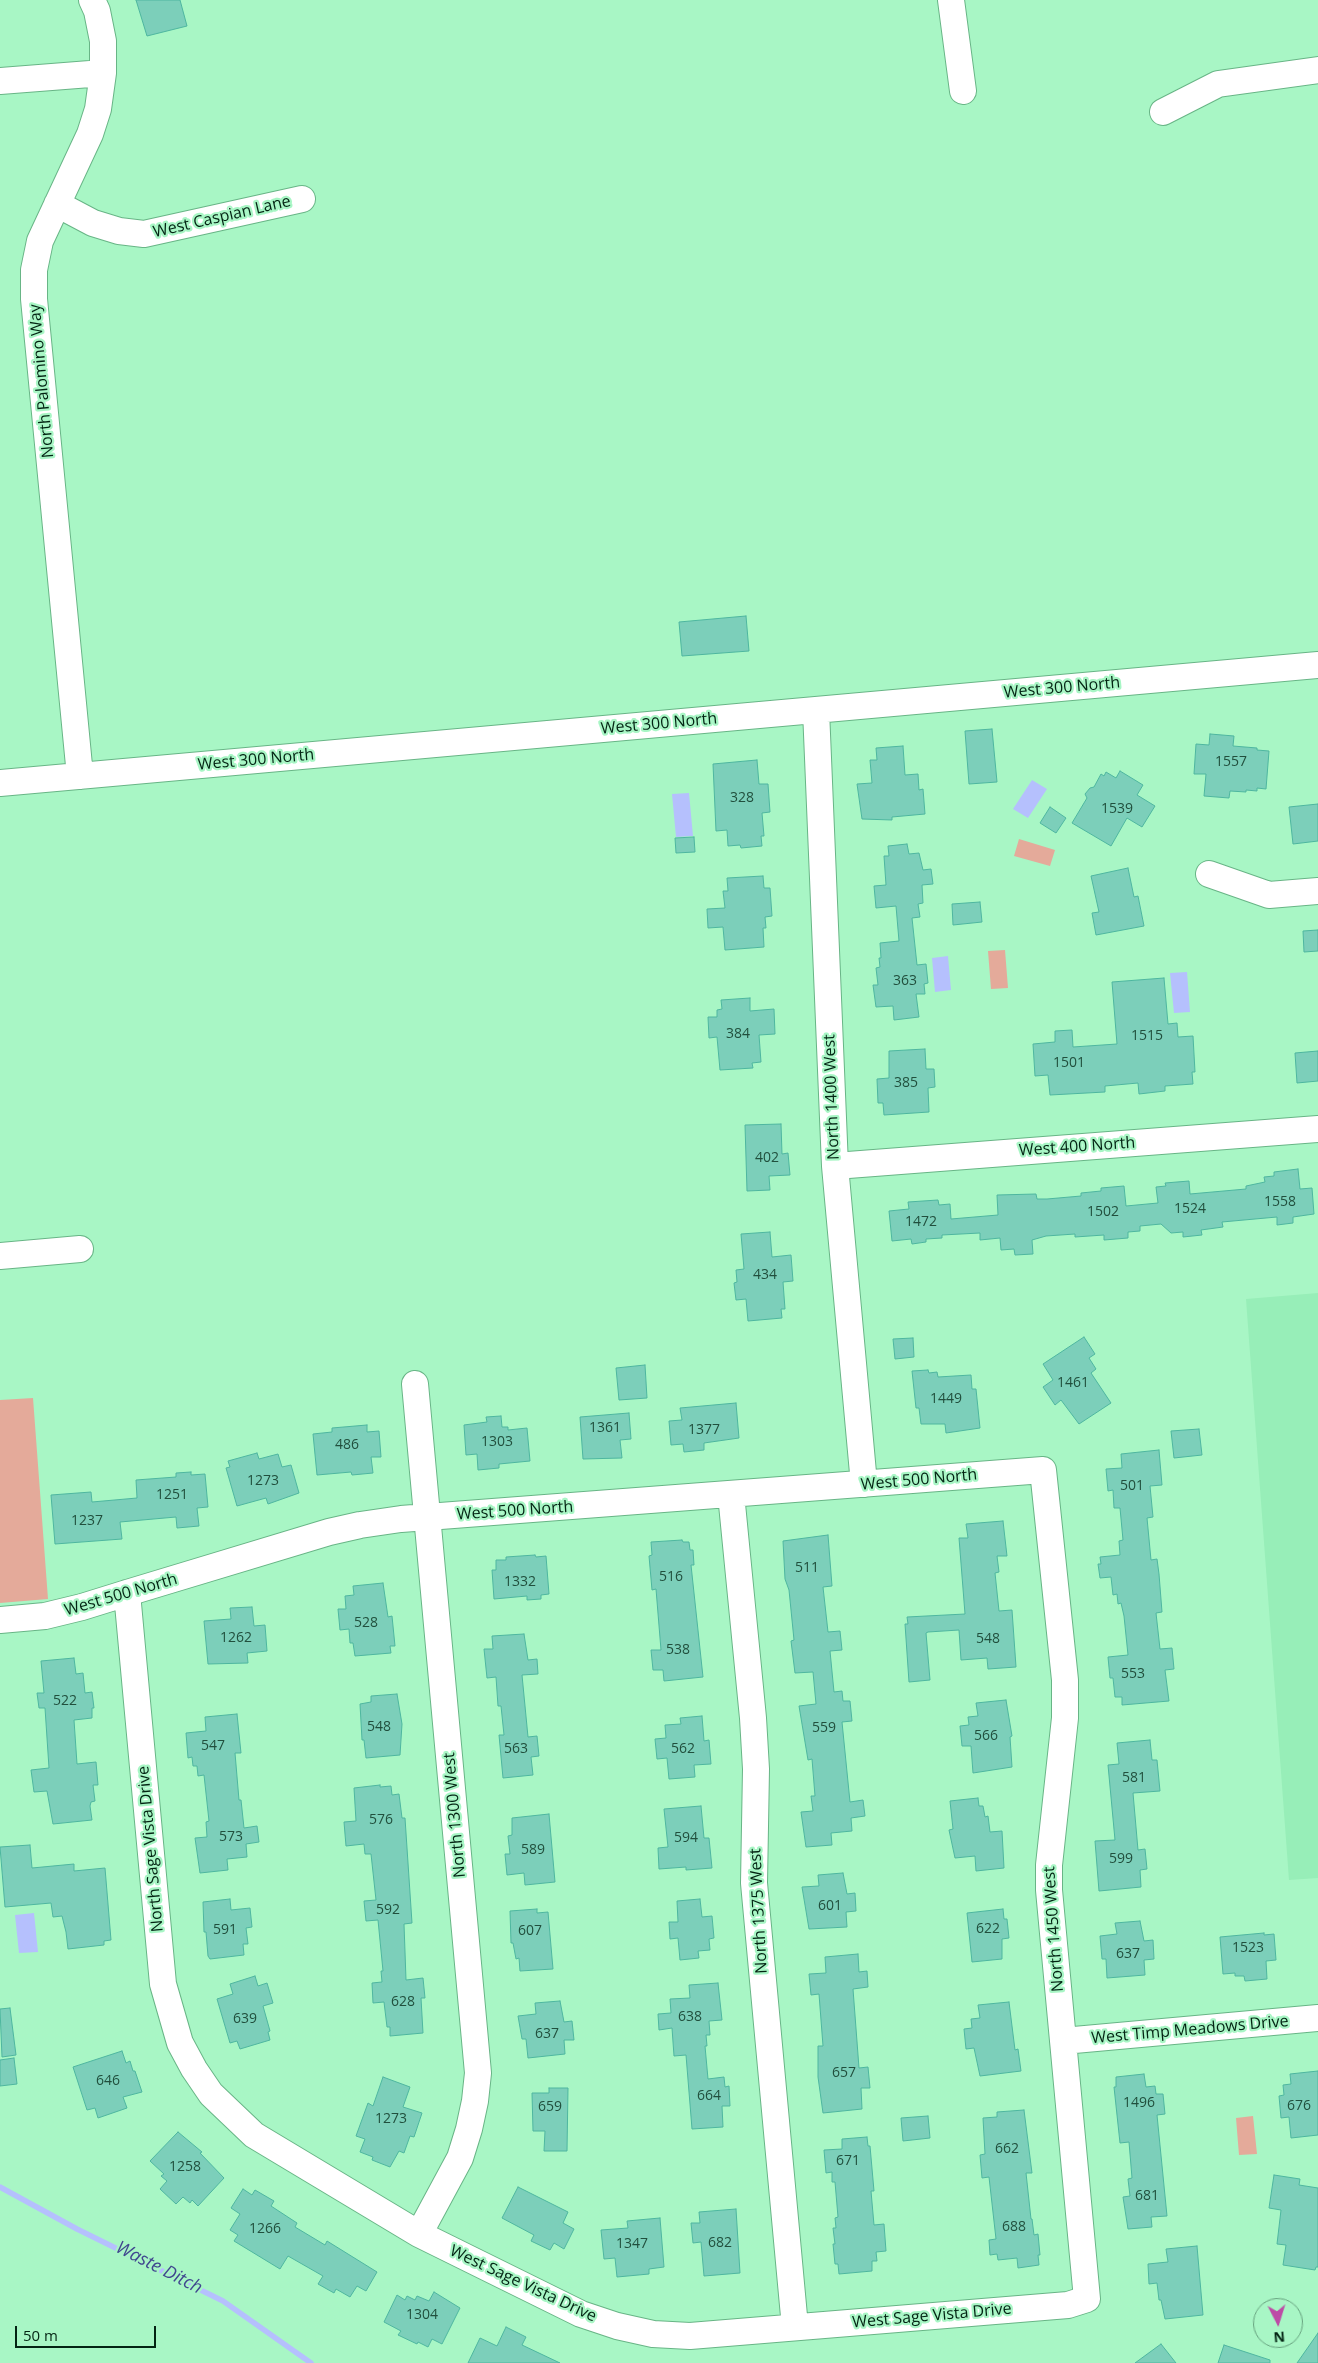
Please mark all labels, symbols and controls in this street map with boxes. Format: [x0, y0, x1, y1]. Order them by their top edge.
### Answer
street label: West Caspian Lane [151, 192, 293, 242]
street label: North Palomino Way [26, 303, 58, 459]
street label: West 300 North [1003, 673, 1121, 703]
street label: West 300 North [600, 709, 718, 739]
street label: West 300 North [197, 745, 315, 775]
house number: 1557 [1215, 754, 1247, 770]
house number: 328 [730, 790, 754, 806]
house number: 1539 [1101, 801, 1133, 817]
house number: 363 [893, 973, 917, 989]
house number: 384 [726, 1026, 750, 1042]
house number: 1515 [1131, 1028, 1163, 1044]
street label: North 1400 West [820, 1034, 844, 1160]
house number: 1501 [1053, 1055, 1085, 1071]
house number: 385 [894, 1075, 918, 1091]
street label: West 400 North [1018, 1133, 1136, 1161]
house number: 402 [755, 1150, 779, 1166]
house number: 1558 [1264, 1194, 1296, 1210]
house number: 1524 [1174, 1201, 1206, 1217]
house number: 1502 [1087, 1204, 1119, 1220]
house number: 1472 [905, 1214, 937, 1230]
house number: 434 [753, 1267, 777, 1283]
house number: 1461 [1057, 1375, 1089, 1391]
house number: 1449 [930, 1391, 962, 1407]
house number: 1361 [589, 1420, 621, 1436]
house number: 1377 [688, 1422, 720, 1438]
house number: 1303 [481, 1434, 513, 1450]
house number: 486 [335, 1437, 359, 1453]
street label: West 500 North [860, 1465, 978, 1495]
house number: 1273 [247, 1473, 279, 1489]
house number: 501 [1120, 1478, 1144, 1494]
house number: 1251 [156, 1487, 188, 1503]
street label: West 500 North [456, 1497, 574, 1525]
house number: 1237 [71, 1513, 103, 1529]
house number: 511 [795, 1560, 819, 1576]
house number: 516 [659, 1569, 683, 1585]
street label: West 500 North [62, 1570, 180, 1620]
house number: 1332 [504, 1574, 536, 1590]
house number: 528 [354, 1615, 378, 1631]
house number: 1262 [220, 1630, 252, 1646]
house number: 548 [976, 1631, 1000, 1647]
house number: 538 [666, 1642, 690, 1658]
house number: 553 [1121, 1666, 1145, 1682]
house number: 522 [53, 1693, 77, 1709]
house number: 548 [367, 1719, 391, 1735]
house number: 559 [812, 1720, 836, 1736]
house number: 566 [974, 1728, 998, 1744]
house number: 547 [201, 1738, 225, 1754]
house number: 563 [504, 1741, 528, 1757]
house number: 562 [671, 1741, 695, 1757]
street label: North 1300 West [440, 1752, 470, 1878]
street label: North Sage Vista Drive [134, 1765, 168, 1933]
house number: 581 [1122, 1770, 1146, 1786]
house number: 576 [369, 1812, 393, 1828]
house number: 573 [219, 1829, 243, 1845]
house number: 594 [674, 1830, 698, 1846]
house number: 589 [521, 1842, 545, 1858]
street label: North 1375 West [746, 1848, 772, 1974]
house number: 599 [1109, 1851, 1133, 1867]
street label: North 1450 West [1040, 1866, 1068, 1992]
house number: 601 [818, 1898, 842, 1914]
house number: 592 [376, 1902, 400, 1918]
house number: 622 [976, 1921, 1000, 1937]
house number: 591 [213, 1922, 237, 1938]
house number: 607 [518, 1923, 542, 1939]
house number: 1523 [1232, 1940, 1264, 1956]
house number: 637 [1116, 1946, 1140, 1962]
house number: 628 [391, 1994, 415, 2010]
house number: 638 [678, 2009, 702, 2025]
house number: 639 [233, 2011, 257, 2027]
street label: West Timp Meadows Drive [1091, 2012, 1289, 2048]
house number: 637 [535, 2026, 559, 2042]
house number: 657 [832, 2065, 856, 2081]
house number: 646 [96, 2073, 120, 2089]
house number: 664 [697, 2088, 721, 2104]
house number: 1496 [1123, 2095, 1155, 2111]
house number: 676 [1287, 2098, 1311, 2114]
house number: 659 [538, 2099, 562, 2115]
house number: 1273 [375, 2111, 407, 2127]
house number: 662 [995, 2141, 1019, 2157]
house number: 671 [836, 2153, 860, 2169]
house number: 1258 [169, 2159, 201, 2175]
house number: 681 [1135, 2188, 1159, 2204]
house number: 688 [1002, 2219, 1026, 2235]
house number: 1266 [249, 2221, 281, 2237]
house number: 682 [708, 2235, 732, 2251]
house number: 1347 [616, 2236, 648, 2252]
water label: Waste Ditch [112, 2237, 206, 2299]
street label: West Sage Vista Drive [447, 2242, 599, 2326]
north arrow [1253, 2298, 1303, 2348]
street label: West Sage Vista Drive [852, 2299, 1012, 2333]
house number: 1304 [406, 2307, 438, 2323]
scale bar [18, 2316, 159, 2348]
text: 50 m [23, 2325, 58, 2345]
text: N [1273, 2327, 1286, 2347]

